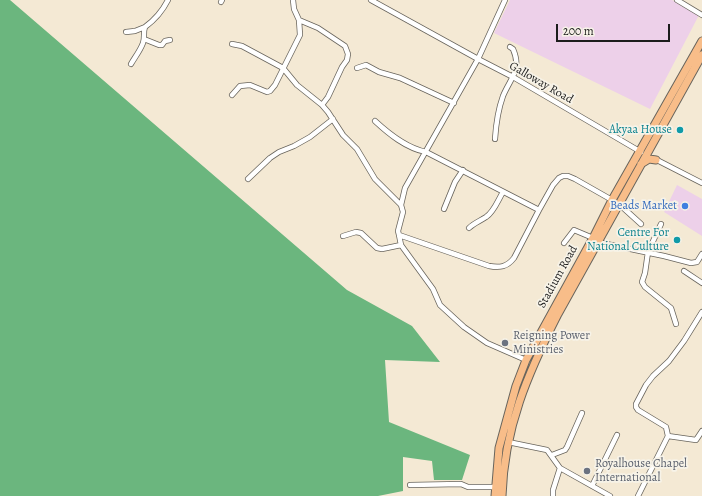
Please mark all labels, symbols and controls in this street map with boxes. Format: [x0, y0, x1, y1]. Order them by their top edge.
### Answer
scale bar [558, 16, 672, 42]
text: 200 m [563, 23, 594, 39]
street label: Galloway Road [506, 59, 576, 107]
place label: Akyaa House [609, 123, 672, 137]
marker: Akyaa House [675, 125, 685, 135]
place label: Beads Market [610, 199, 677, 213]
marker: Beads Market [680, 201, 690, 211]
place label: Centre For National Culture [587, 226, 669, 254]
marker: Centre For National Culture [672, 235, 682, 245]
street label: Stadium Road [535, 243, 581, 311]
place label: Reigning Power Ministries [513, 329, 590, 357]
marker: Reigning Power Ministries [500, 338, 510, 348]
place label: Royalhouse Chapel International [595, 457, 687, 485]
marker: Royalhouse Chapel International [582, 466, 592, 476]

